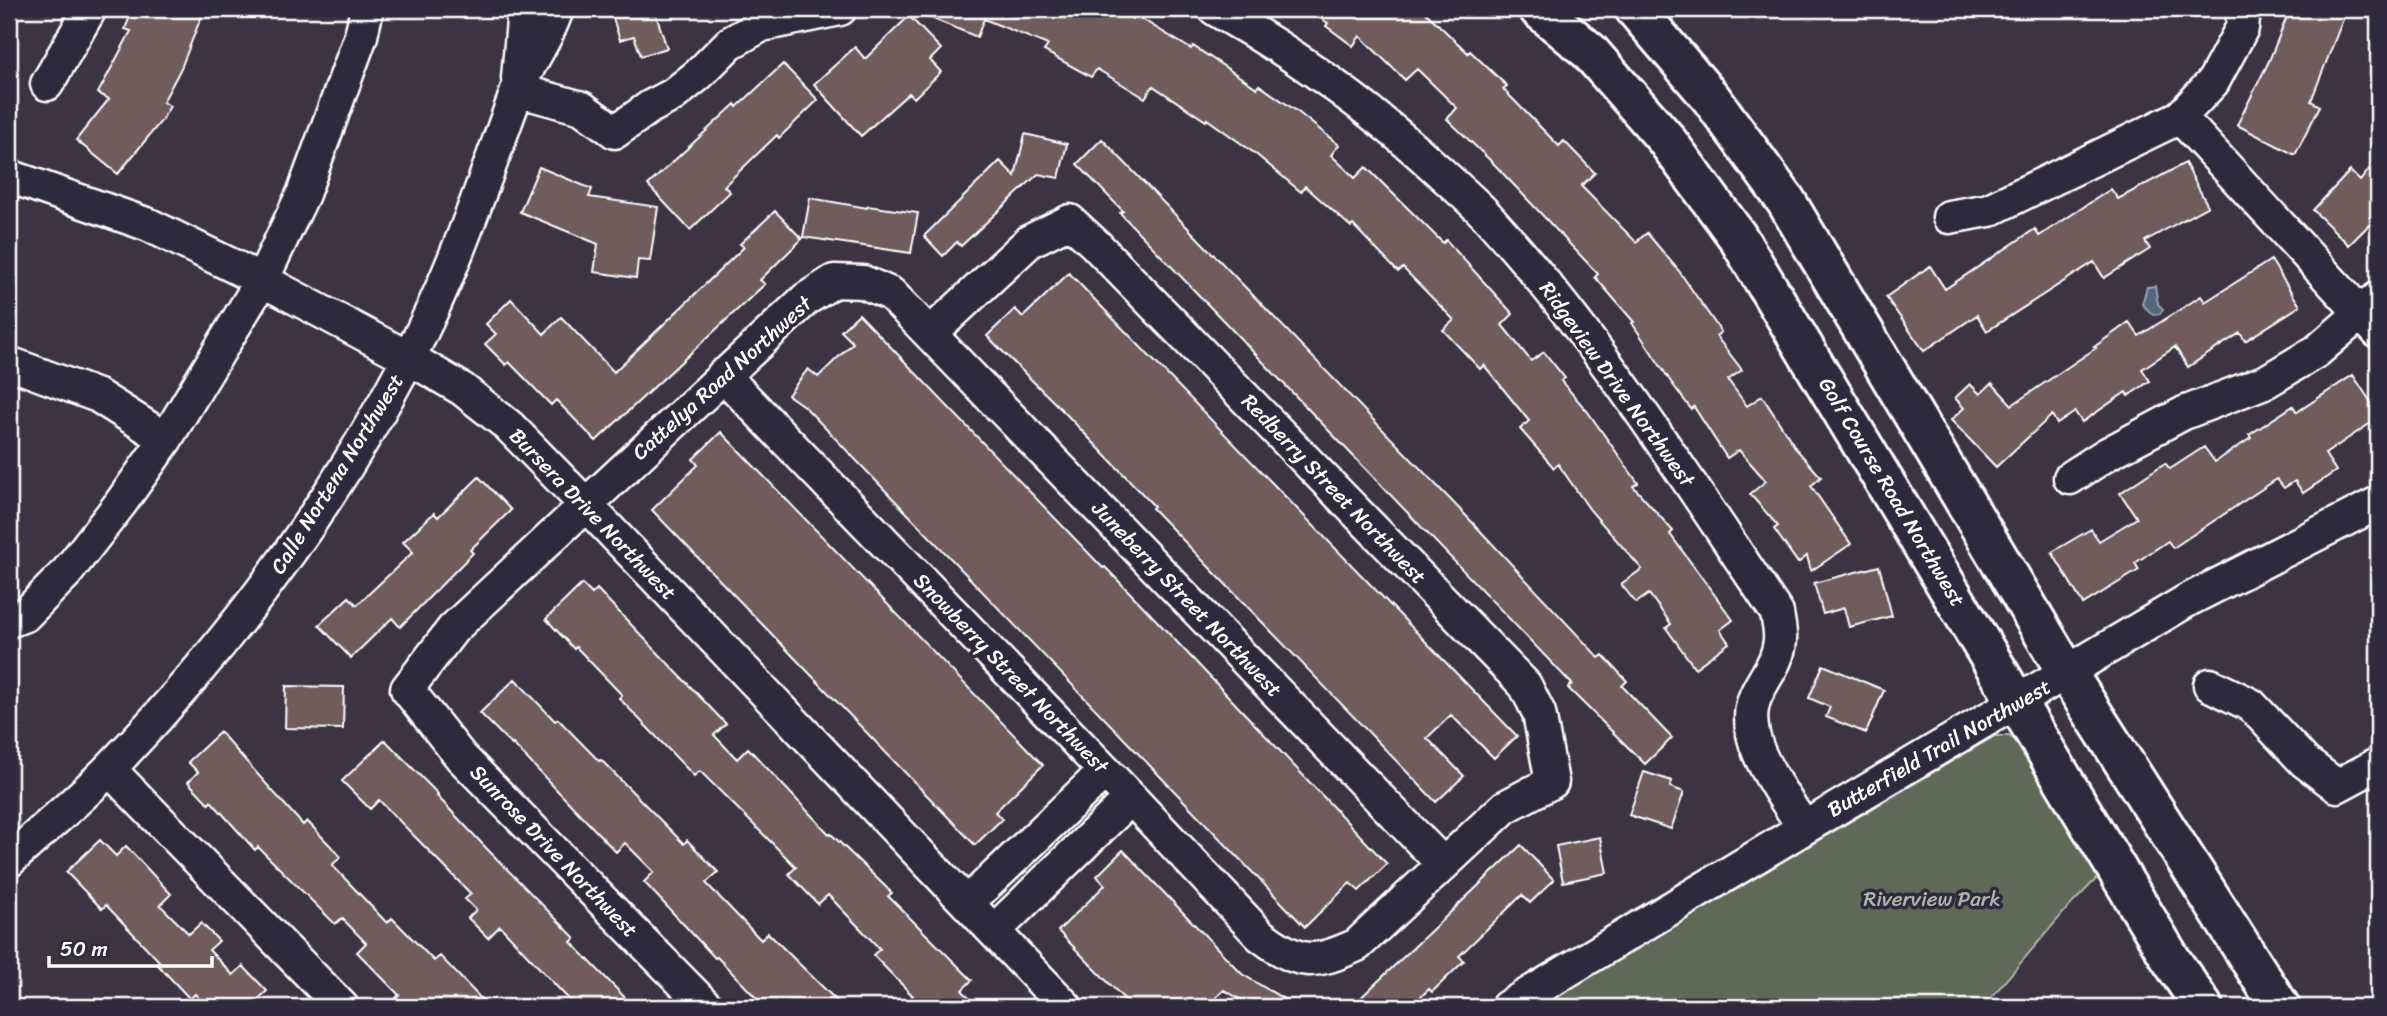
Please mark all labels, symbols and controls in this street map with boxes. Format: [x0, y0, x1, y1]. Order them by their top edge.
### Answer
street label: Ridgeview Drive Northwest [1529, 273, 1706, 496]
street label: Cattelya Road Northwest [623, 285, 822, 470]
street label: Calle Nortena Northwest [260, 366, 414, 582]
street label: Golf Course Road Northwest [1808, 370, 1976, 614]
street label: Redberry Street Northwest [1232, 384, 1436, 594]
street label: Bursera Drive Northwest [500, 418, 686, 610]
street label: Juneberry Street Northwest [1081, 491, 1292, 707]
street label: Snowberry Street Northwest [904, 563, 1119, 784]
street label: Butterfield Trail Northwest [1820, 668, 2058, 828]
street label: Sunrose Drive Northwest [460, 755, 648, 947]
park label: Riverview Park [1863, 880, 2001, 918]
scale bar [49, 925, 212, 969]
text: 50 m [60, 930, 108, 968]

